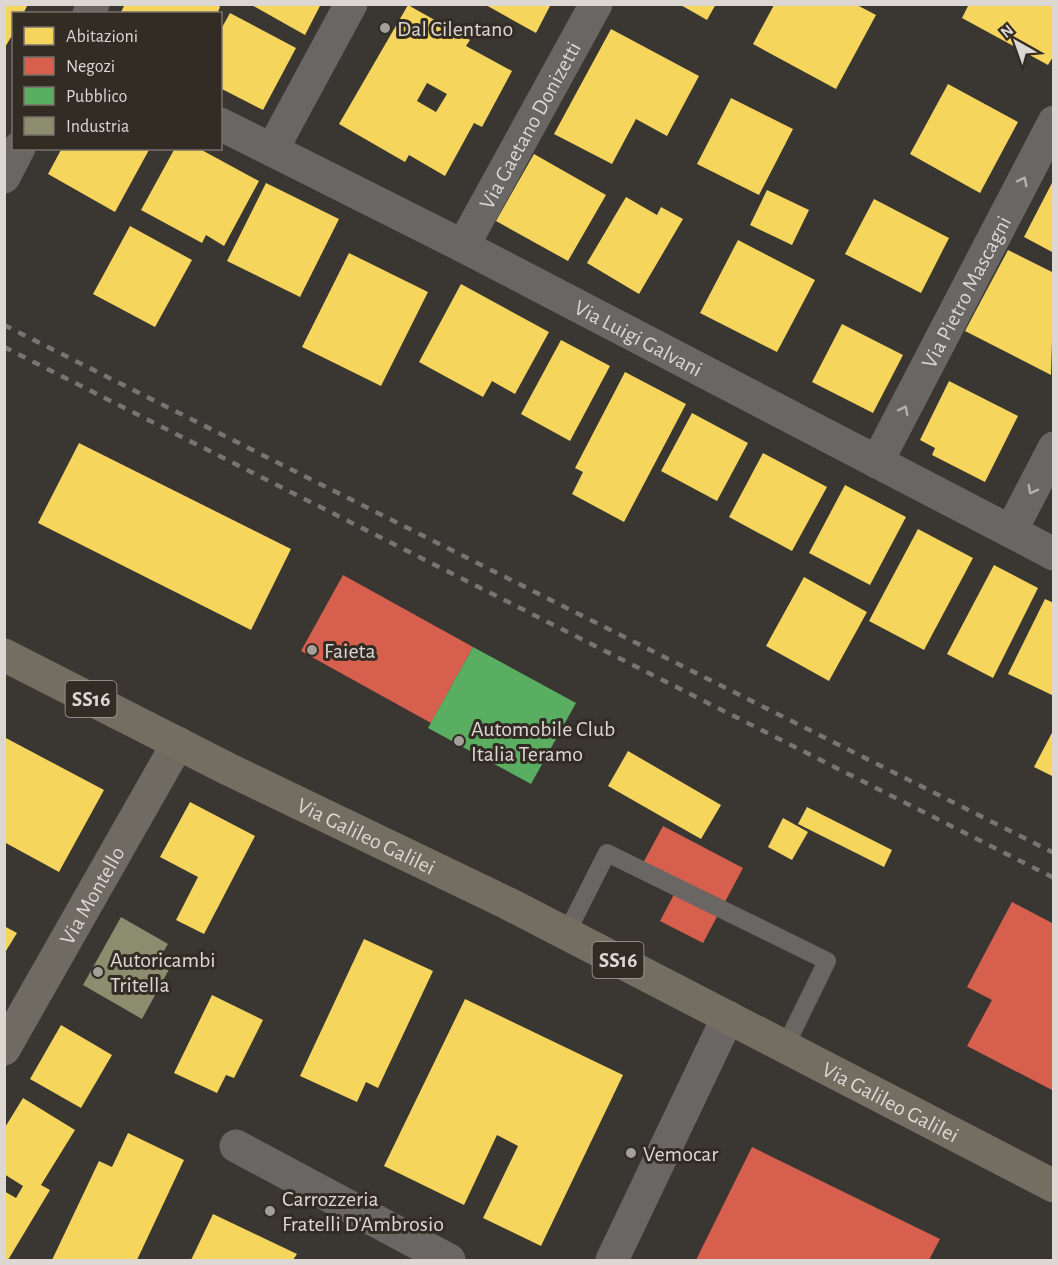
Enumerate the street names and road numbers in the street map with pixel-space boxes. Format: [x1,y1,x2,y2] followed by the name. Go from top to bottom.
[476,38,585,213] street label: Via Gaetano Donizetti
[918,212,1015,372] street label: Via Pietro Mascagni
[571,296,706,381] street label: Via Luigi Galvani
[66,681,116,717] road number: SS16
[294,794,439,879] street label: Via Galileo Galilei
[56,843,129,948] street label: Via Montello
[592,942,644,978] road number: SS16
[819,1058,962,1147] street label: Via Galileo Galilei

